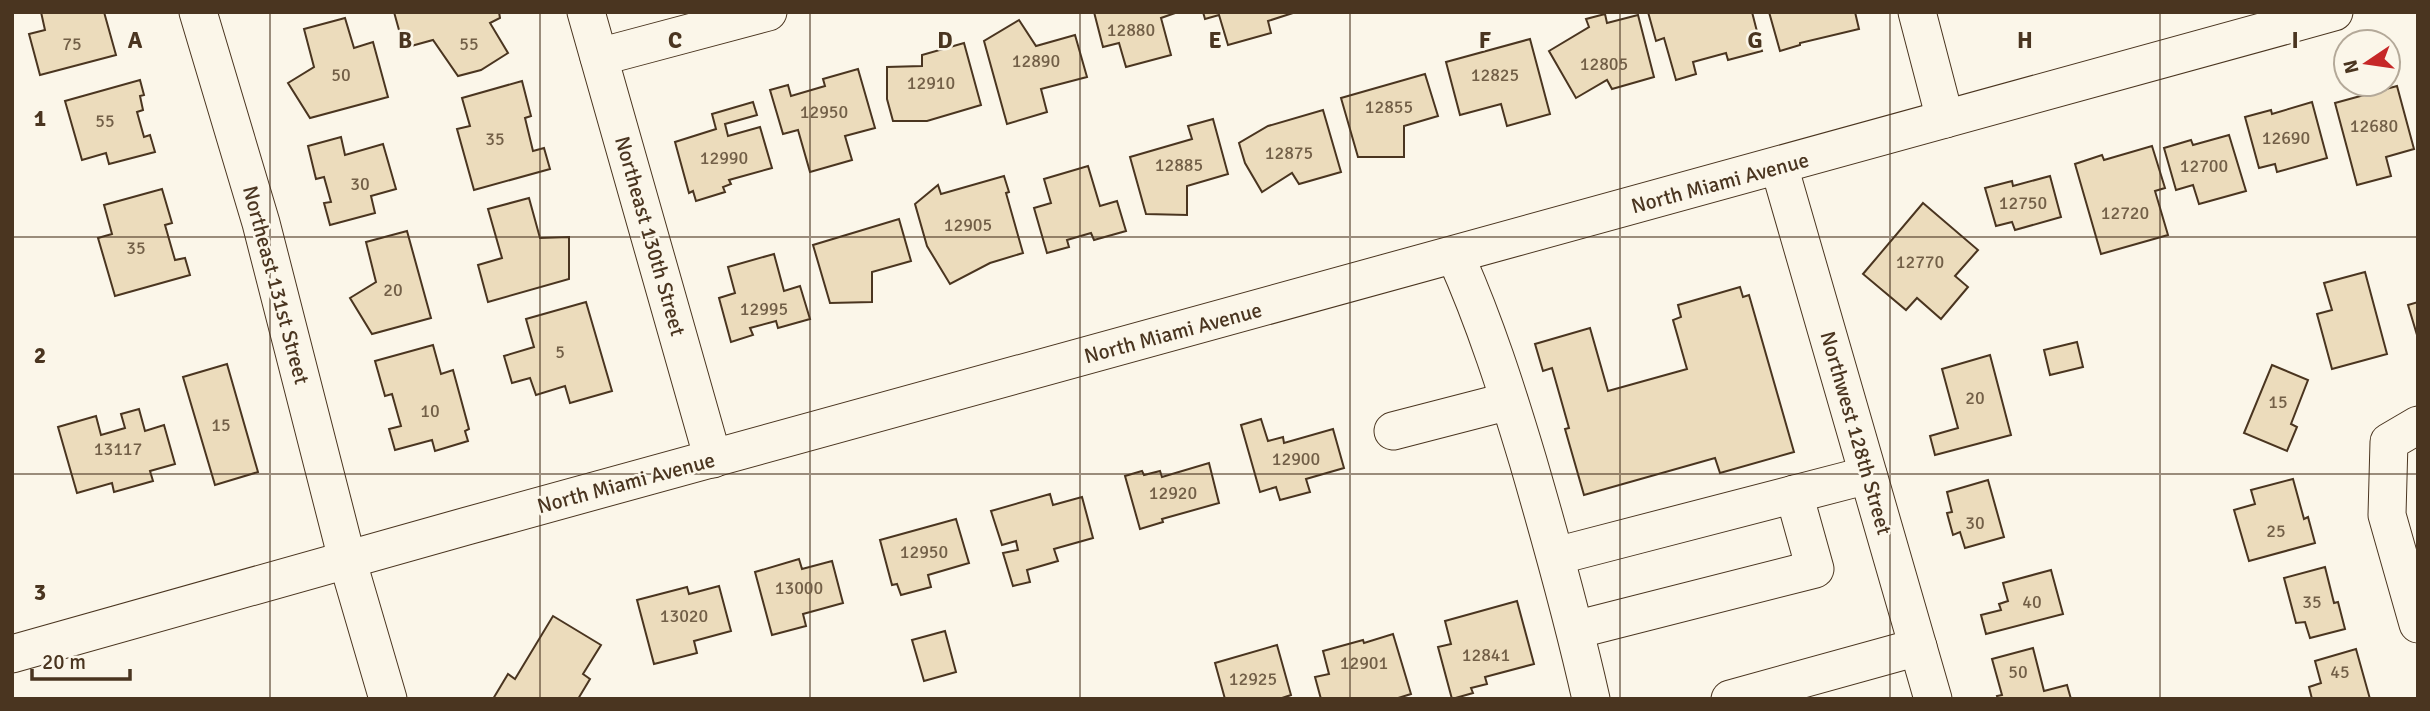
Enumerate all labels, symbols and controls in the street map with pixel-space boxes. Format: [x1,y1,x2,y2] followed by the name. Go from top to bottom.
[1107,19,1155,41] house number: 12880
[128,26,143,55] text: A
[398,26,412,55] text: B
[668,26,682,55] text: C
[937,26,953,55] text: D
[1208,26,1222,55] text: E
[1479,26,1491,55] text: F
[1747,26,1763,55] text: G
[2017,26,2033,55] text: H
[2291,26,2299,55] text: I
[2332,28,2402,98] north arrow
[62,33,82,55] house number: 75
[459,33,479,55] house number: 55
[1012,50,1060,72] house number: 12890
[1580,53,1628,75] house number: 12805
[2338,57,2365,76] text: N
[331,64,351,86] house number: 50
[1471,64,1519,86] house number: 12825
[907,72,955,94] house number: 12910
[1365,96,1413,118] house number: 12855
[800,101,848,123] house number: 12950
[34,104,46,133] text: 1
[95,110,115,132] house number: 55
[2350,115,2398,137] house number: 12680
[2262,127,2310,149] house number: 12690
[485,128,505,150] house number: 35
[609,133,691,339] street label: Northeast 130th Street
[1265,142,1313,164] house number: 12875
[700,147,748,169] house number: 12990
[1628,147,1812,219] street label: North Miami Avenue
[1155,154,1203,176] house number: 12885
[2180,155,2228,177] house number: 12700
[350,173,370,195] house number: 30
[237,183,315,387] street label: Northeast 131st Street
[1999,192,2047,214] house number: 12750
[2101,202,2149,224] house number: 12720
[944,214,992,236] house number: 12905
[126,237,146,259] house number: 35
[1896,251,1944,273] house number: 12770
[383,279,403,301] house number: 20
[1081,297,1265,369] street label: North Miami Avenue
[740,298,788,320] house number: 12995
[1814,328,1898,538] street label: Northwest 128th Street
[34,341,46,370] text: 2
[555,341,565,363] house number: 5
[1965,387,1985,409] house number: 20
[2268,391,2288,413] house number: 15
[420,400,440,422] house number: 10
[211,414,231,436] house number: 15
[94,438,142,460] house number: 13117
[534,447,718,519] street label: North Miami Avenue
[1272,448,1320,470] house number: 12900
[1149,482,1197,504] house number: 12920
[1965,512,1985,534] house number: 30
[2266,520,2286,542] house number: 25
[900,541,948,563] house number: 12950
[775,577,823,599] house number: 13000
[34,578,46,607] text: 3
[2022,591,2042,613] house number: 40
[2302,591,2322,613] house number: 35
[660,605,708,627] house number: 13020
[32,638,130,682] scale bar
[1462,644,1510,666] house number: 12841
[42,649,86,675] text: 20 m
[1340,652,1388,674] house number: 12901
[2008,661,2028,683] house number: 50
[2330,661,2350,683] house number: 45
[1229,668,1277,690] house number: 12925

